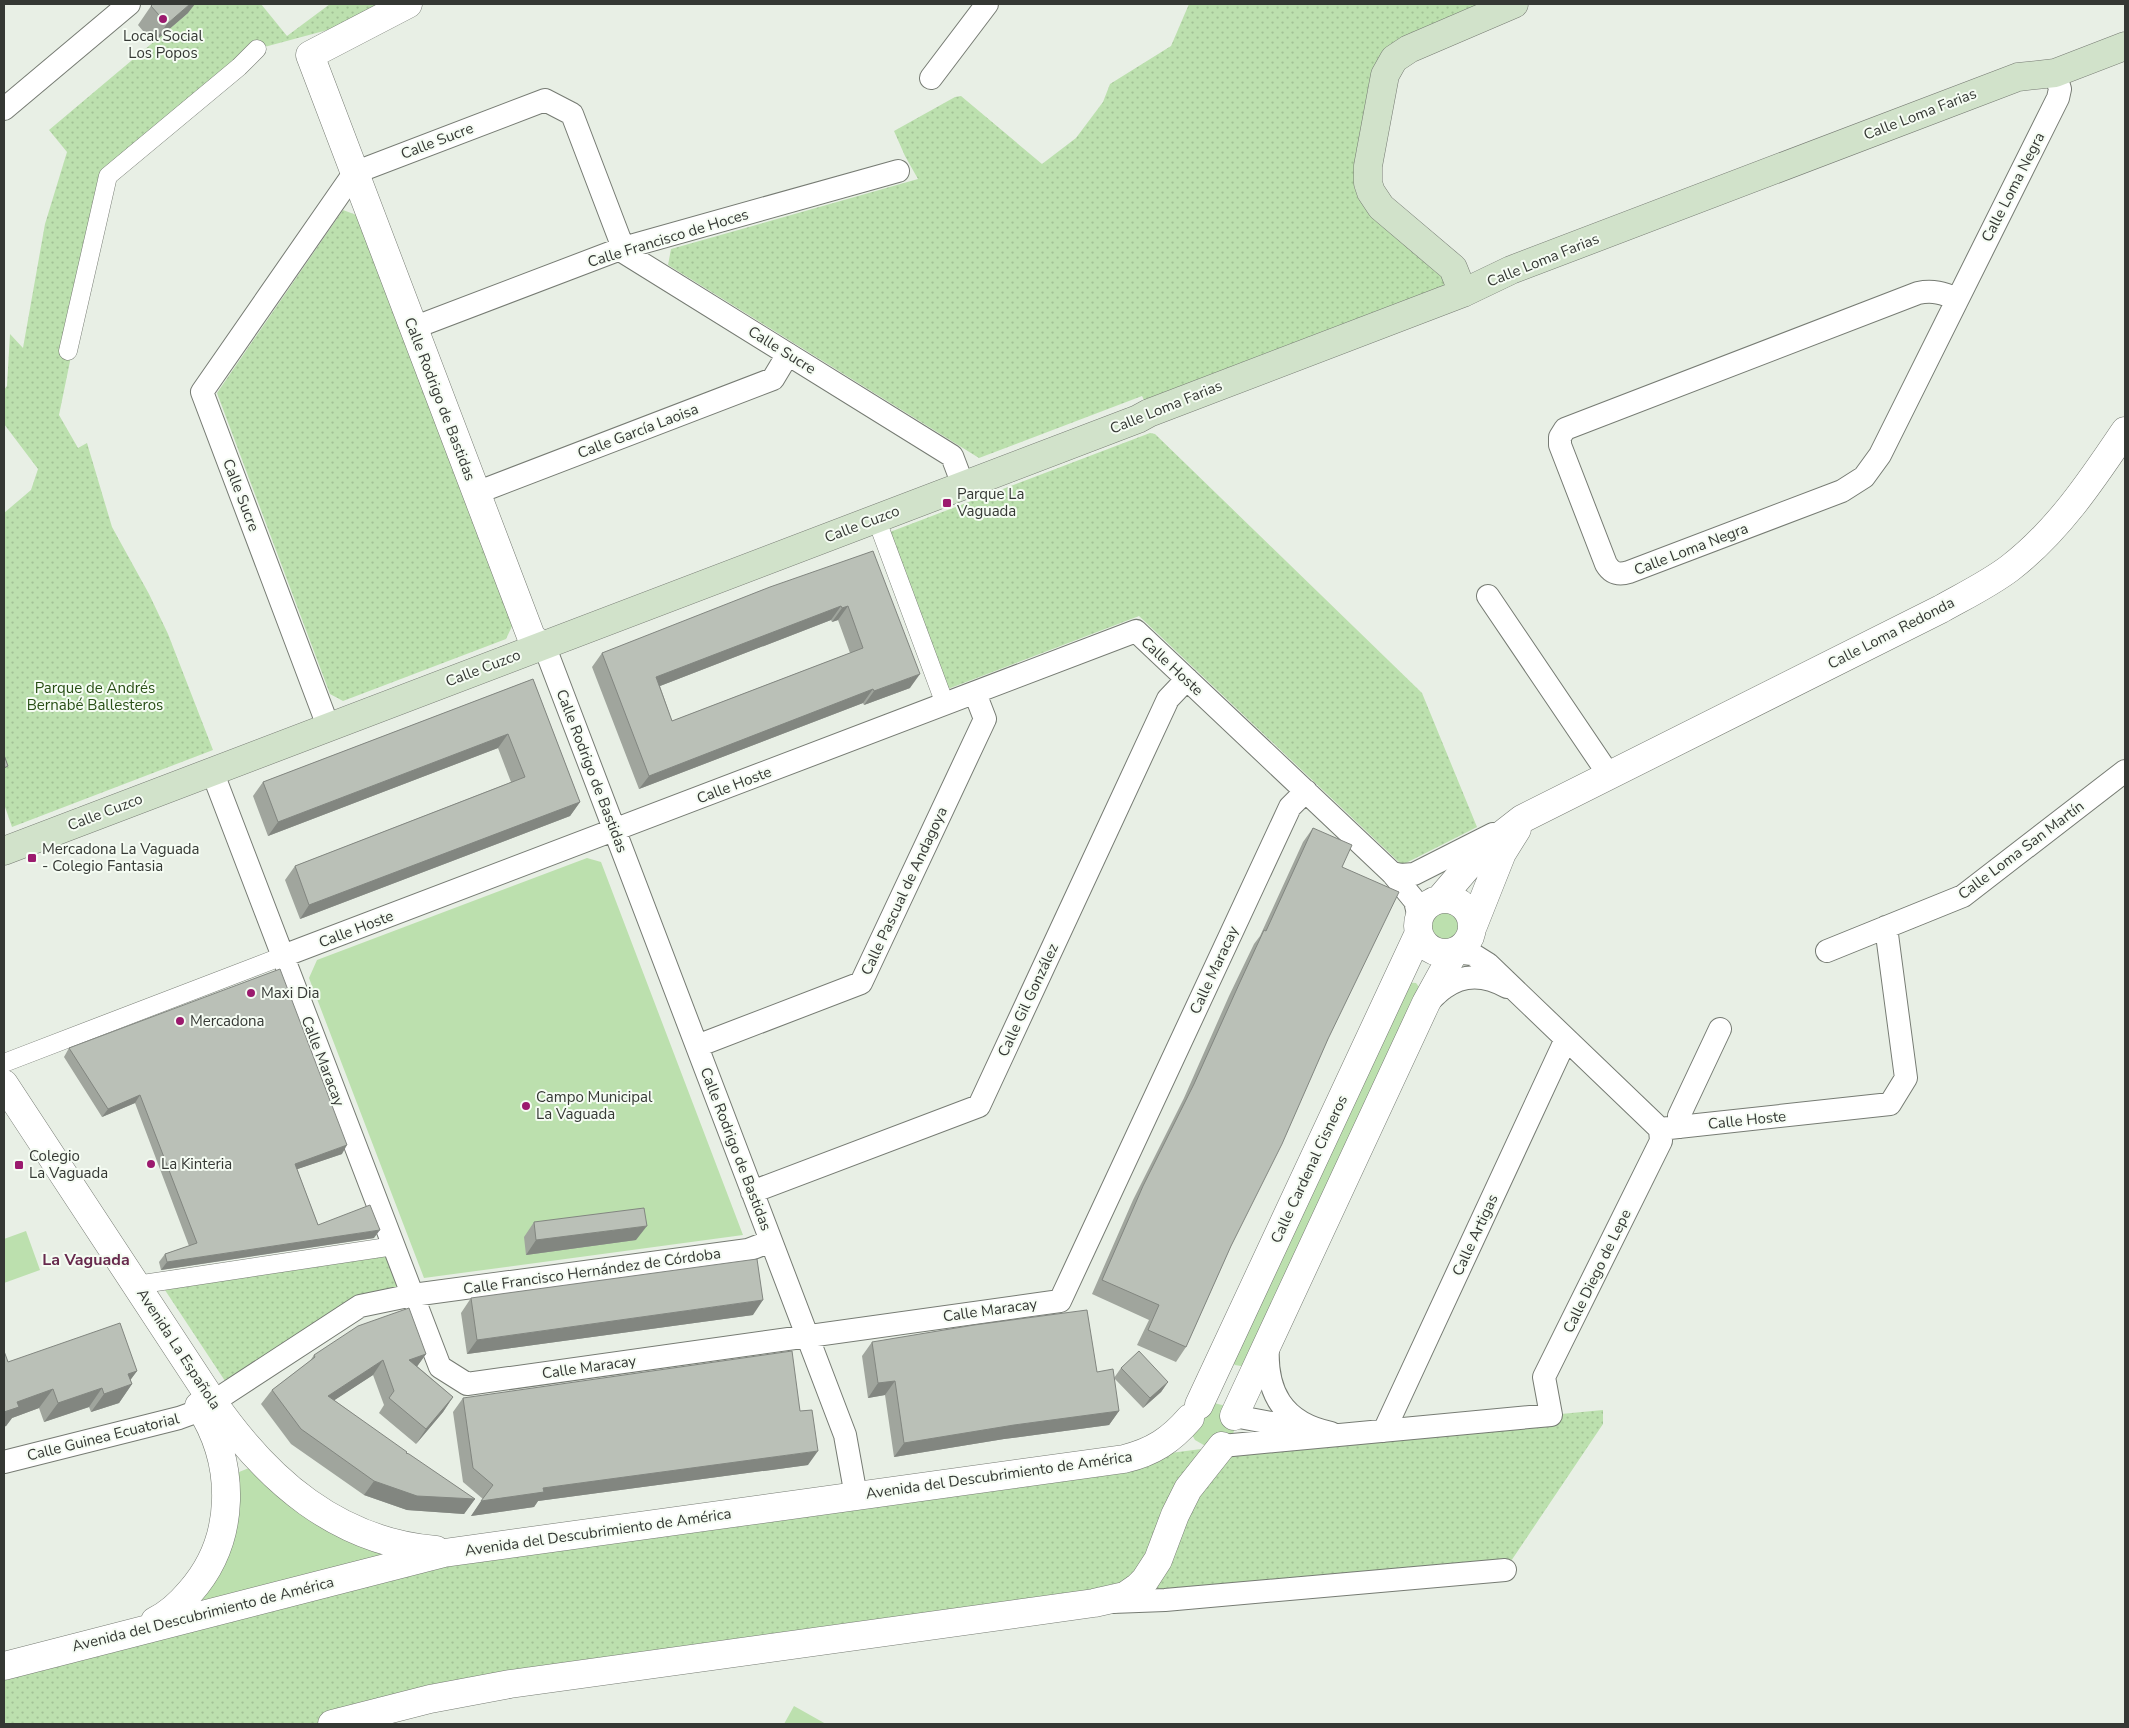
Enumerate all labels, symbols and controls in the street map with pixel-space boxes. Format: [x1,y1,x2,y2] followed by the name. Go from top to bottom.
[157,13,169,25] marker: Local Social Los Popos
[123,26,204,63] place label: Local Social Los Popos
[1861,83,1979,145] street label: Calle Loma Farias
[398,118,476,164] street label: Calle Sucre
[1977,129,2049,245] street label: Calle Loma Negra
[585,204,751,272] street label: Calle Francisco de Hoces
[1484,228,1602,292] street label: Calle Loma Farias
[400,314,480,484] street label: Calle Rodrigo de Bastidas
[744,321,820,379] street label: Calle Sucre
[1107,375,1225,439] street label: Calle Loma Farias
[575,399,701,463] street label: Calle García Laoisa
[218,456,264,534] street label: Calle Sucre
[956,484,1024,521] place label: Parque La Vaguada
[941,497,953,509] marker: Parque La Vaguada
[822,501,902,547] street label: Calle Cuzco
[1631,518,1751,580] street label: Calle Loma Negra
[1824,592,1958,674] street label: Calle Loma Redonda
[1136,632,1208,700] street label: Calle Hoste
[443,645,523,691] street label: Calle Cuzco
[27,678,163,715] park label: Parque de Andrés Bernabé Ballesteros
[552,686,632,856] street label: Calle Rodrigo de Bastidas
[694,762,774,808] street label: Calle Hoste
[65,789,145,835] street label: Calle Cuzco
[1954,796,2088,904] street label: Calle Loma San Martín
[856,804,952,978] street label: Calle Pascual de Andagoya
[42,839,200,876] place label: Mercadona La Vaguada - Colegio Fantasia
[26,852,38,864] marker: Mercadona La Vaguada - Colegio Fantasia
[316,906,396,952] street label: Calle Hoste
[1185,922,1243,1017] street label: Calle Maracay
[993,940,1063,1060] street label: Calle Gil González
[261,983,320,1003] place label: Maxi Dia
[245,987,257,999] marker: Maxi Dia
[190,1011,264,1031] place label: Mercadona
[297,1013,349,1109] street label: Calle Maracay
[174,1015,186,1027] marker: Mercadona
[696,1064,776,1234] street label: Calle Rodrigo de Bastidas
[536,1087,653,1124] place label: Campo Municipal La Vaguada
[1266,1092,1352,1246] street label: Calle Cardenal Cisneros
[520,1100,532,1112] marker: Campo Municipal La Vaguada
[1707,1106,1787,1134] street label: Calle Hoste
[29,1146,108,1183] place label: Colegio La Vaguada
[161,1154,232,1174] place label: La Kinteria
[145,1158,157,1170] marker: La Kinteria
[13,1159,25,1171] marker: Colegio La Vaguada
[1447,1191,1503,1279] street label: Calle Artigas
[1558,1206,1636,1336] street label: Calle Diego de Lepe
[462,1243,722,1299] street label: Calle Francisco Hernández de Córdoba
[42,1249,130,1271] district label: La Vaguada
[132,1285,226,1413] street label: Avenida La Española
[942,1293,1039,1327] street label: Calle Maracay
[541,1350,638,1384] street label: Calle Maracay
[25,1408,182,1466] street label: Calle Guinea Ecuatorial
[864,1446,1134,1504] street label: Avenida del Descubrimiento de América
[463,1503,733,1561] street label: Avenida del Descubrimiento de América
[70,1572,336,1656] street label: Avenida del Descubrimiento de América

